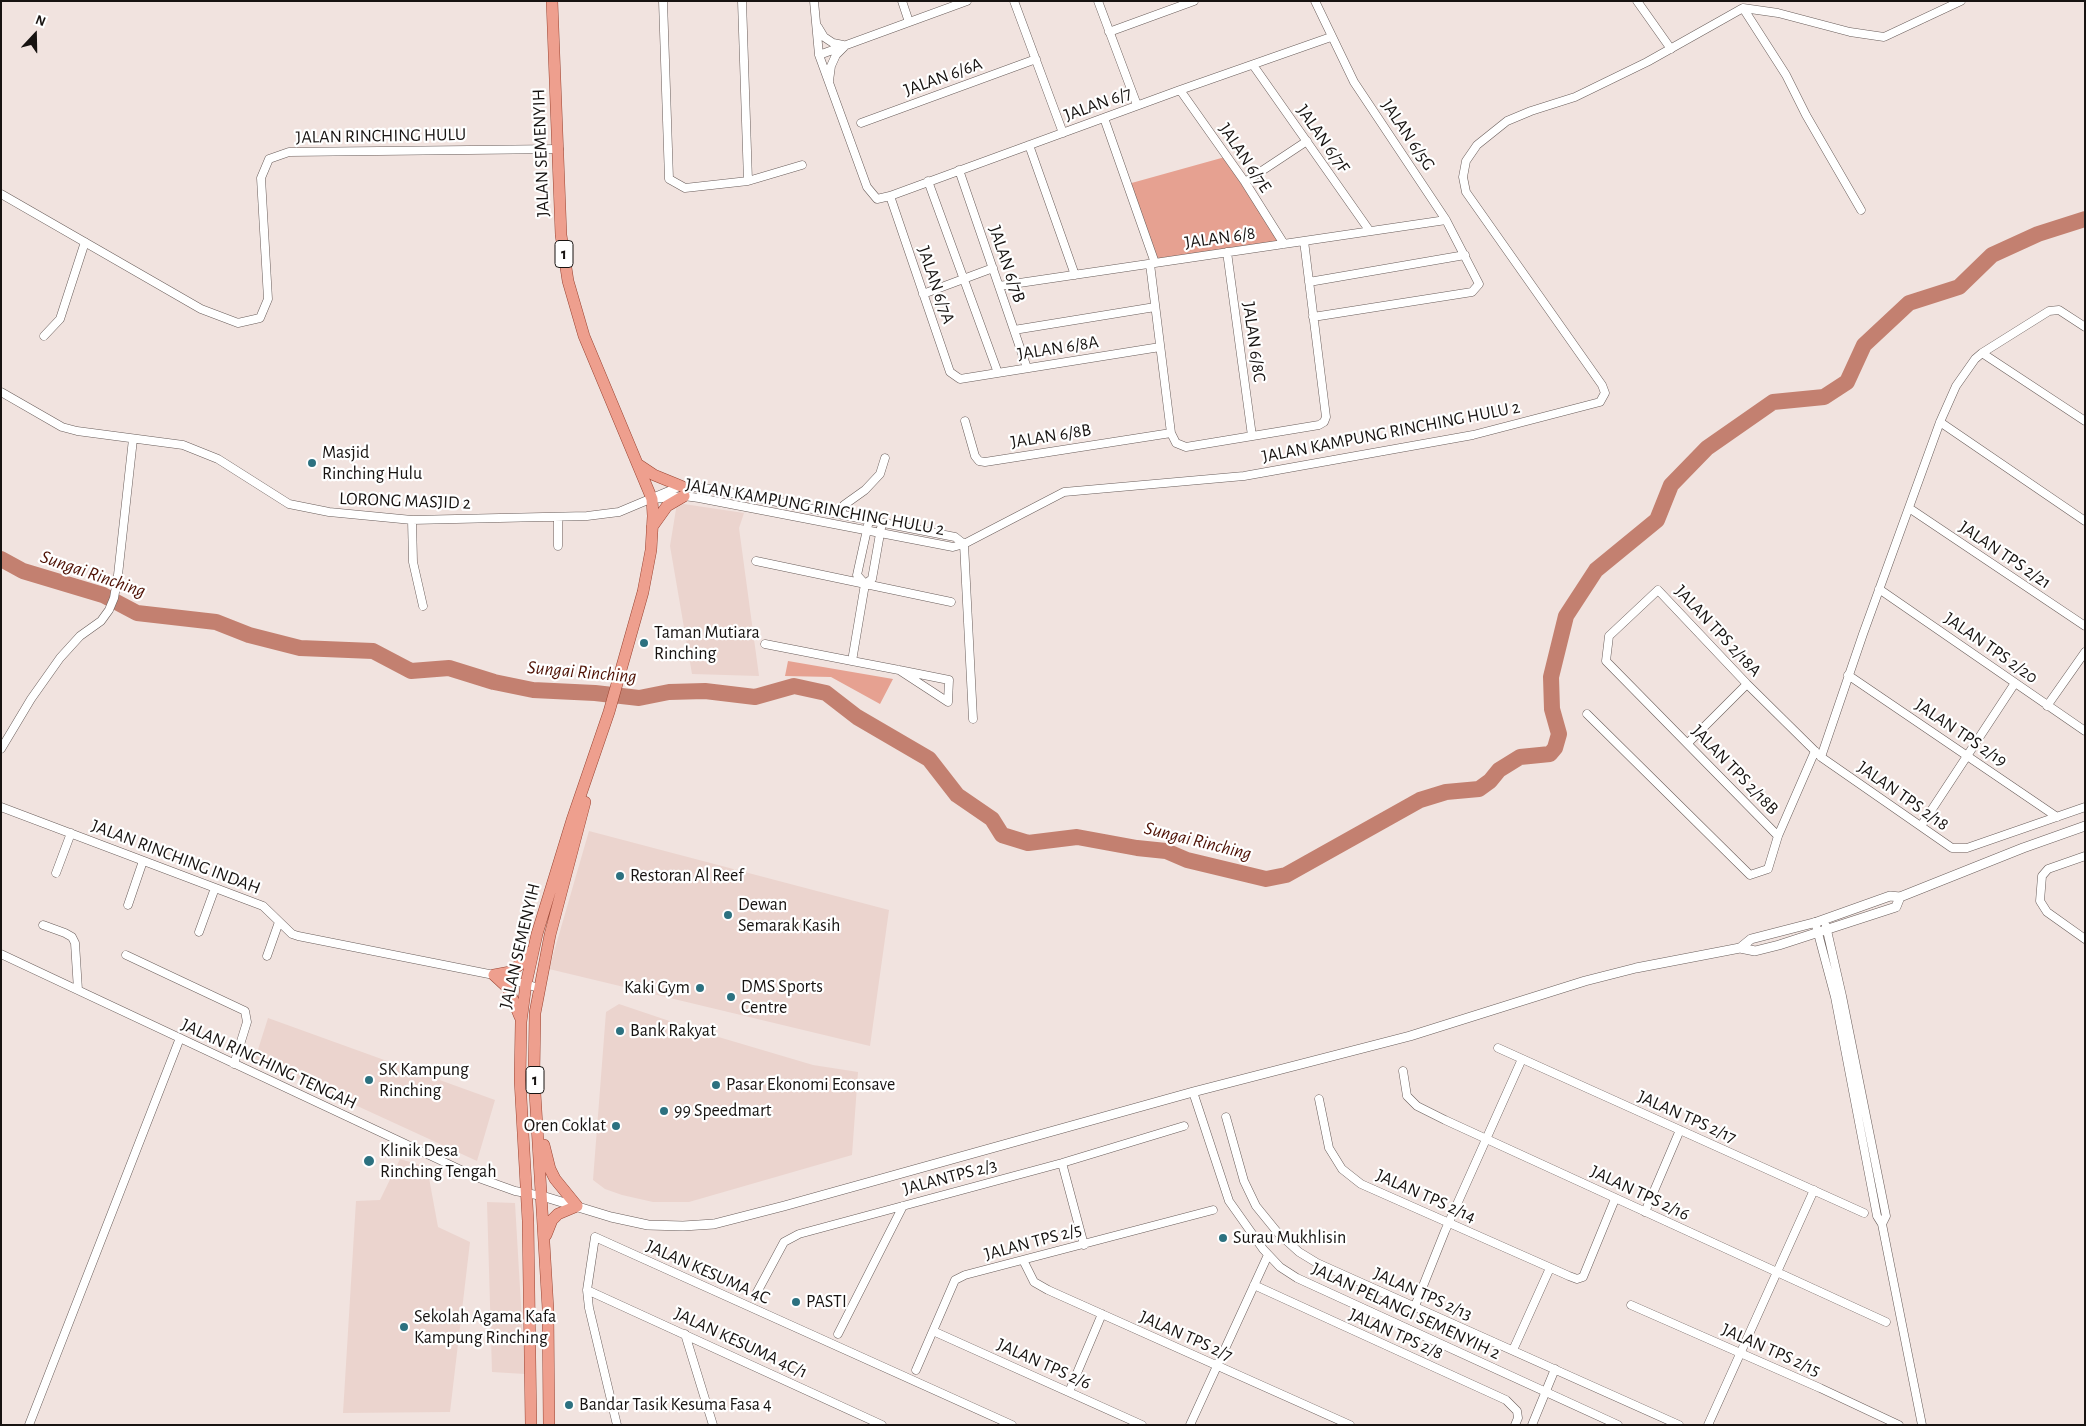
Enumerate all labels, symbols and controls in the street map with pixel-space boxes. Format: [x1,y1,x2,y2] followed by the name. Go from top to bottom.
[10,10,60,60] north arrow
[33,13,47,29] text: N
[901,53,985,101] street label: JALAN 6/6A
[1061,82,1135,126] street label: JALAN 6/7
[528,89,554,217] street label: JALAN SEMENYIH
[1376,95,1440,175] street label: JALAN 6/5G
[1292,101,1354,177] street label: JALAN 6/7F
[1214,119,1276,197] street label: JALAN 6/7E
[296,124,466,148] street label: JALAN RINCHING HULU
[1183,222,1257,254] street label: JALAN 6/8
[984,223,1030,305] street label: JALAN 6/7B
[555,240,573,268] road number: 1
[913,243,959,327] street label: JALAN 6/7A
[1238,301,1270,383] street label: JALAN 6/8C
[1016,331,1100,365] street label: JALAN 6/8A
[1260,396,1522,468] street label: JALAN KAMPUNG RINCHING HULU 2
[1009,419,1093,453] street label: JALAN 6/8B
[322,442,422,484] place label: Masjid Rinching Hulu
[306,457,318,469] marker: Masjid Rinching Hulu
[684,474,946,540] street label: JALAN KAMPUNG RINCHING HULU 2
[339,488,471,514] street label: LORONG MASJID 2
[1955,516,2055,594] street label: JALAN TPS 2/21
[37,545,149,603] water label: Sungai Rinching
[1670,581,1766,681] street label: JALAN TPS 2/18A
[1940,608,2042,688] street label: JALAN TPS 2/20
[654,622,760,664] place label: Taman Mutiara Rinching
[638,637,650,649] marker: Taman Mutiara Rinching
[526,656,638,688] water label: Sungai Rinching
[1911,694,2011,772] street label: JALAN TPS 2/19
[1687,721,1783,819] street label: JALAN TPS 2/18B
[1853,757,1953,835] street label: JALAN TPS 2/18
[88,815,264,899] street label: JALAN RINCHING INDAH
[1142,817,1254,865] water label: Sungai Rinching
[630,865,744,887] place label: Restoran Al Reef
[614,870,626,882] marker: Restoran Al Reef
[495,881,545,1011] street label: JALAN SEMENYIH
[738,894,840,936] place label: Dewan Semarak Kasih
[722,909,734,921] marker: Dewan Semarak Kasih
[741,976,823,1019] place label: DMS Sports Centre
[624,977,690,999] place label: Kaki Gym
[694,982,706,994] marker: Kaki Gym
[725,991,737,1003] marker: DMS Sports Centre
[178,1014,360,1114] street label: JALAN RINCHING TENGAH
[630,1020,716,1042] place label: Bank Rakyat
[614,1025,626,1037] marker: Bank Rakyat
[379,1059,469,1102] place label: SK Kampung Rinching
[526,1066,544,1094] road number: 1
[363,1074,375,1086] marker: SK Kampung Rinching
[726,1074,895,1096] place label: Pasar Ekonomi Econsave
[710,1079,722,1091] marker: Pasar Ekonomi Econsave
[1634,1086,1740,1148] street label: JALAN TPS 2/17
[674,1100,772,1122] place label: 99 Speedmart
[658,1105,670,1117] marker: 99 Speedmart
[524,1115,606,1137] place label: Oren Coklat
[610,1120,622,1132] marker: Oren Coklat
[380,1140,497,1182] place label: Klinik Desa Rinching Tengah
[362,1154,376,1168] marker: Klinik Desa Rinching Tengah
[901,1154,999,1200] street label: JALANTPS 2/3
[1587,1161,1693,1225] street label: JALAN TPS 2/16
[1373,1164,1479,1228] street label: JALAN TPS 2/14
[982,1219,1084,1265] street label: JALAN TPS 2/5
[1233,1227,1346,1249] place label: Surau Mukhlisin
[1217,1232,1229,1244] marker: Surau Mukhlisin
[643,1235,773,1309] street label: JALAN KESUMA 4C
[1308,1258,1504,1364] street label: JALAN PELANGI SEMENYIH 2
[1370,1263,1476,1325] street label: JALAN TPS 2/13
[806,1291,847,1313] place label: PASTI
[790,1296,802,1308] marker: PASTI
[671,1303,811,1383] street label: JALAN KESUMA 4C/1
[1346,1304,1446,1364] street label: JALAN TPS 2/8
[414,1306,556,1348] place label: Sekolah Agama Kafa Kampung Rinching
[1136,1306,1236,1366] street label: JALAN TPS 2/7
[1718,1319,1824,1381] street label: JALAN TPS 2/15
[398,1321,410,1333] marker: Sekolah Agama Kafa Kampung Rinching
[994,1334,1094,1394] street label: JALAN TPS 2/6
[579,1394,772,1416] place label: Bandar Tasik Kesuma Fasa 4
[563,1399,575,1411] marker: Bandar Tasik Kesuma Fasa 4

